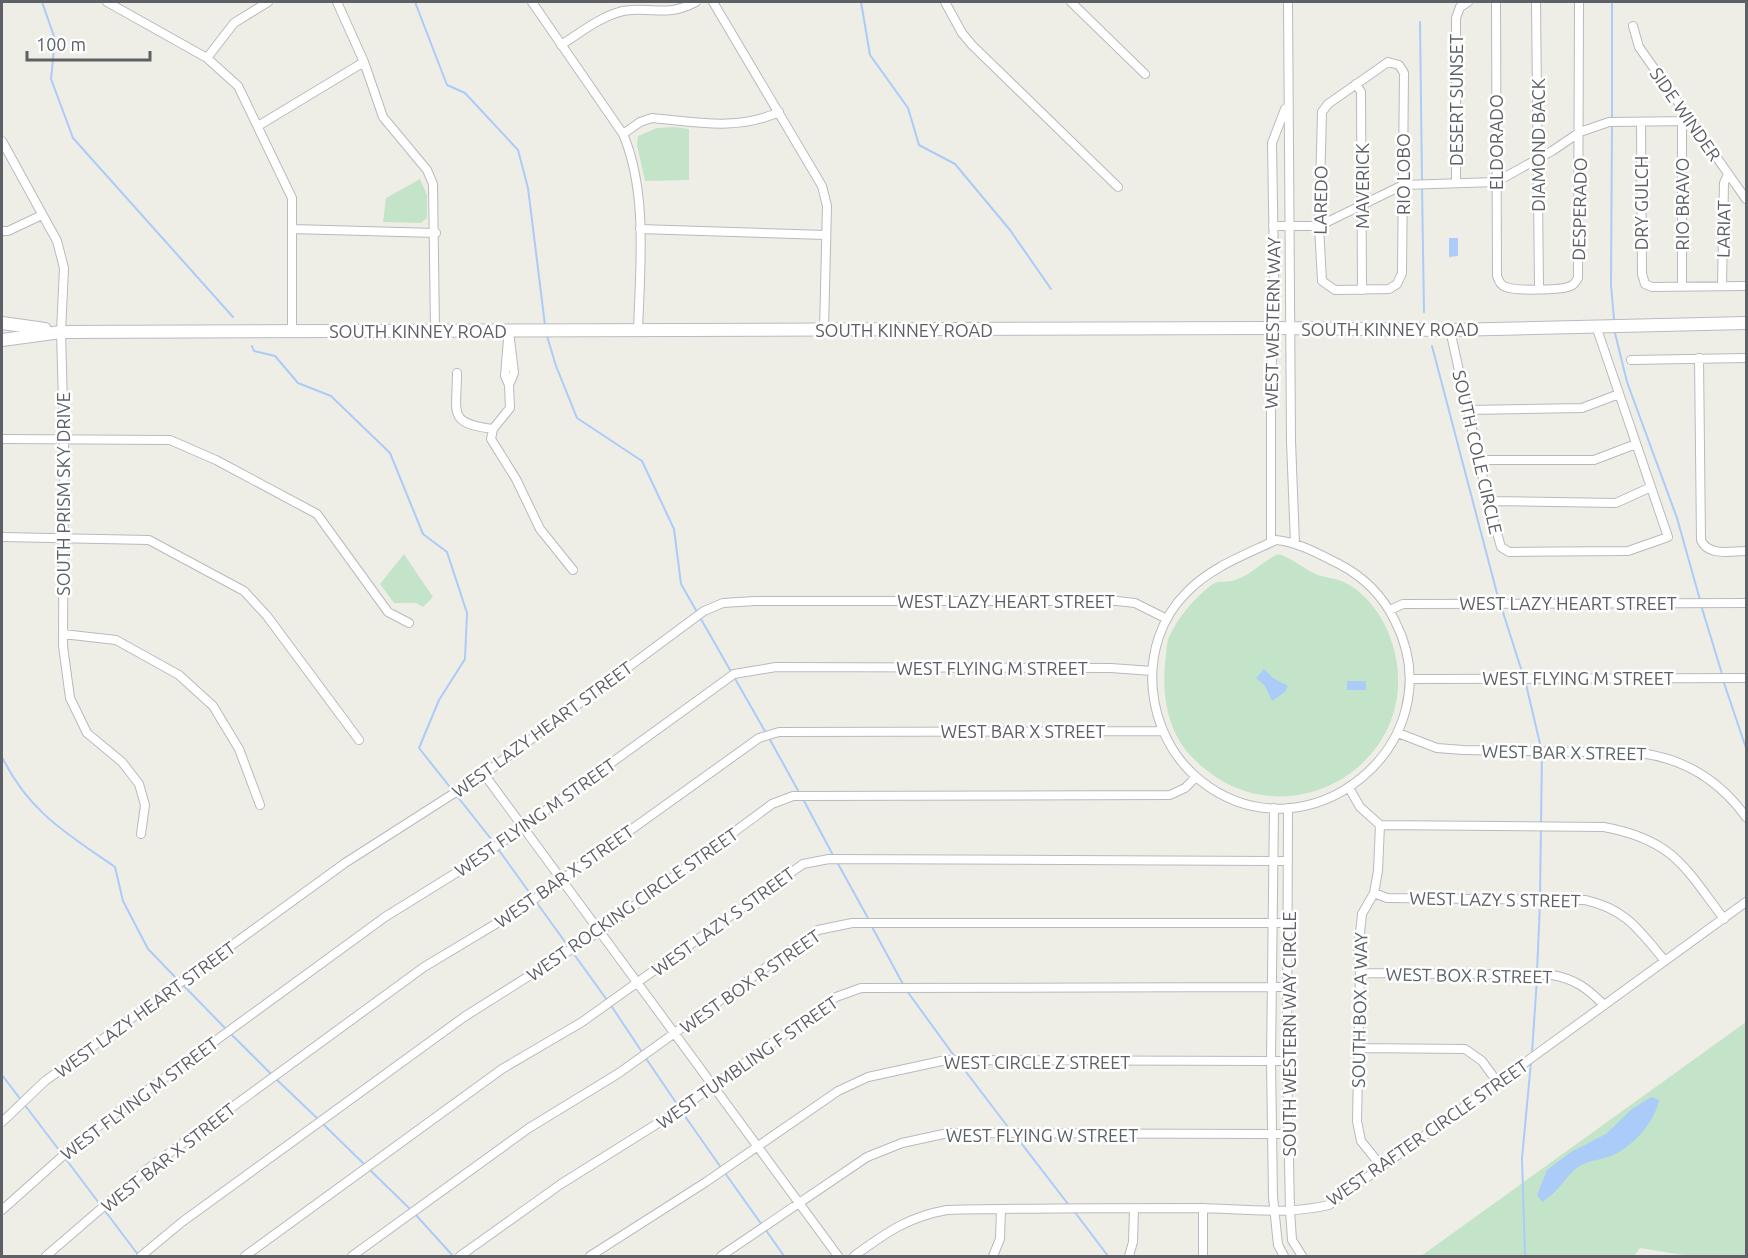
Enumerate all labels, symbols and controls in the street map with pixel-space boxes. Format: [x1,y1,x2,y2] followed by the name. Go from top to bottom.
[27,24,150,62] scale bar
[36,34,86,54] text: 100 m
[1446,34,1466,166] street label: DESERT SUNSET
[1647,64,1725,164] street label: SIDE WINDER
[1528,78,1548,212] street label: DIAMOND BACK
[1486,94,1506,190] street label: ELDORADO
[1393,133,1413,215] street label: RIO LOBO
[1352,143,1372,229] street label: MAVERICK
[1631,156,1651,250] street label: DRY GULCH
[1568,157,1590,261] street label: DESPERADO
[1672,157,1692,251] street label: RIO BRAVO
[1309,165,1331,235] street label: LAREDO
[1712,200,1734,258] street label: LARIAT
[1261,236,1284,409] street label: WEST WESTERN WAY
[1301,319,1479,339] street label: SOUTH KINNEY ROAD
[815,320,993,340] street label: SOUTH KINNEY ROAD
[329,321,507,341] street label: SOUTH KINNEY ROAD
[1449,368,1507,536] street label: SOUTH COLE CIRCLE
[53,392,73,596] street label: SOUTH PRISM SKY DRIVE
[897,591,1115,611] street label: WEST LAZY HEART STREET
[1459,593,1677,613] street label: WEST LAZY HEART STREET
[448,657,636,801] street label: WEST LAZY HEART STREET
[896,658,1088,678] street label: WEST FLYING M STREET
[1482,668,1674,688] street label: WEST FLYING M STREET
[941,721,1105,741] street label: WEST BAR X STREET
[1481,741,1647,763] street label: WEST BAR X STREET
[451,754,619,880] street label: WEST FLYING M STREET
[491,821,637,931] street label: WEST BAR X STREET
[523,823,741,985] street label: WEST ROCKING CIRCLE STREET
[648,863,798,979] street label: WEST LAZY S STREET
[1409,888,1581,910] street label: WEST LAZY S STREET
[1279,911,1299,1157] street label: SOUTH WESTERN WAY CIRCLE
[676,925,824,1037] street label: WEST BOX R STREET
[1348,931,1370,1088] street label: SOUTH BOX A WAY
[51,937,239,1081] street label: WEST LAZY HEART STREET
[1385,964,1553,986] street label: WEST BOX R STREET
[652,992,842,1132] street label: WEST TUMBLING F STREET
[56,1032,222,1164] street label: WEST FLYING M STREET
[944,1052,1130,1072] street label: WEST CIRCLE Z STREET
[1323,1055,1531,1209] street label: WEST RAFTER CIRCLE STREET
[97,1098,239,1216] street label: WEST BAR X STREET
[946,1125,1138,1145] street label: WEST FLYING W STREET

